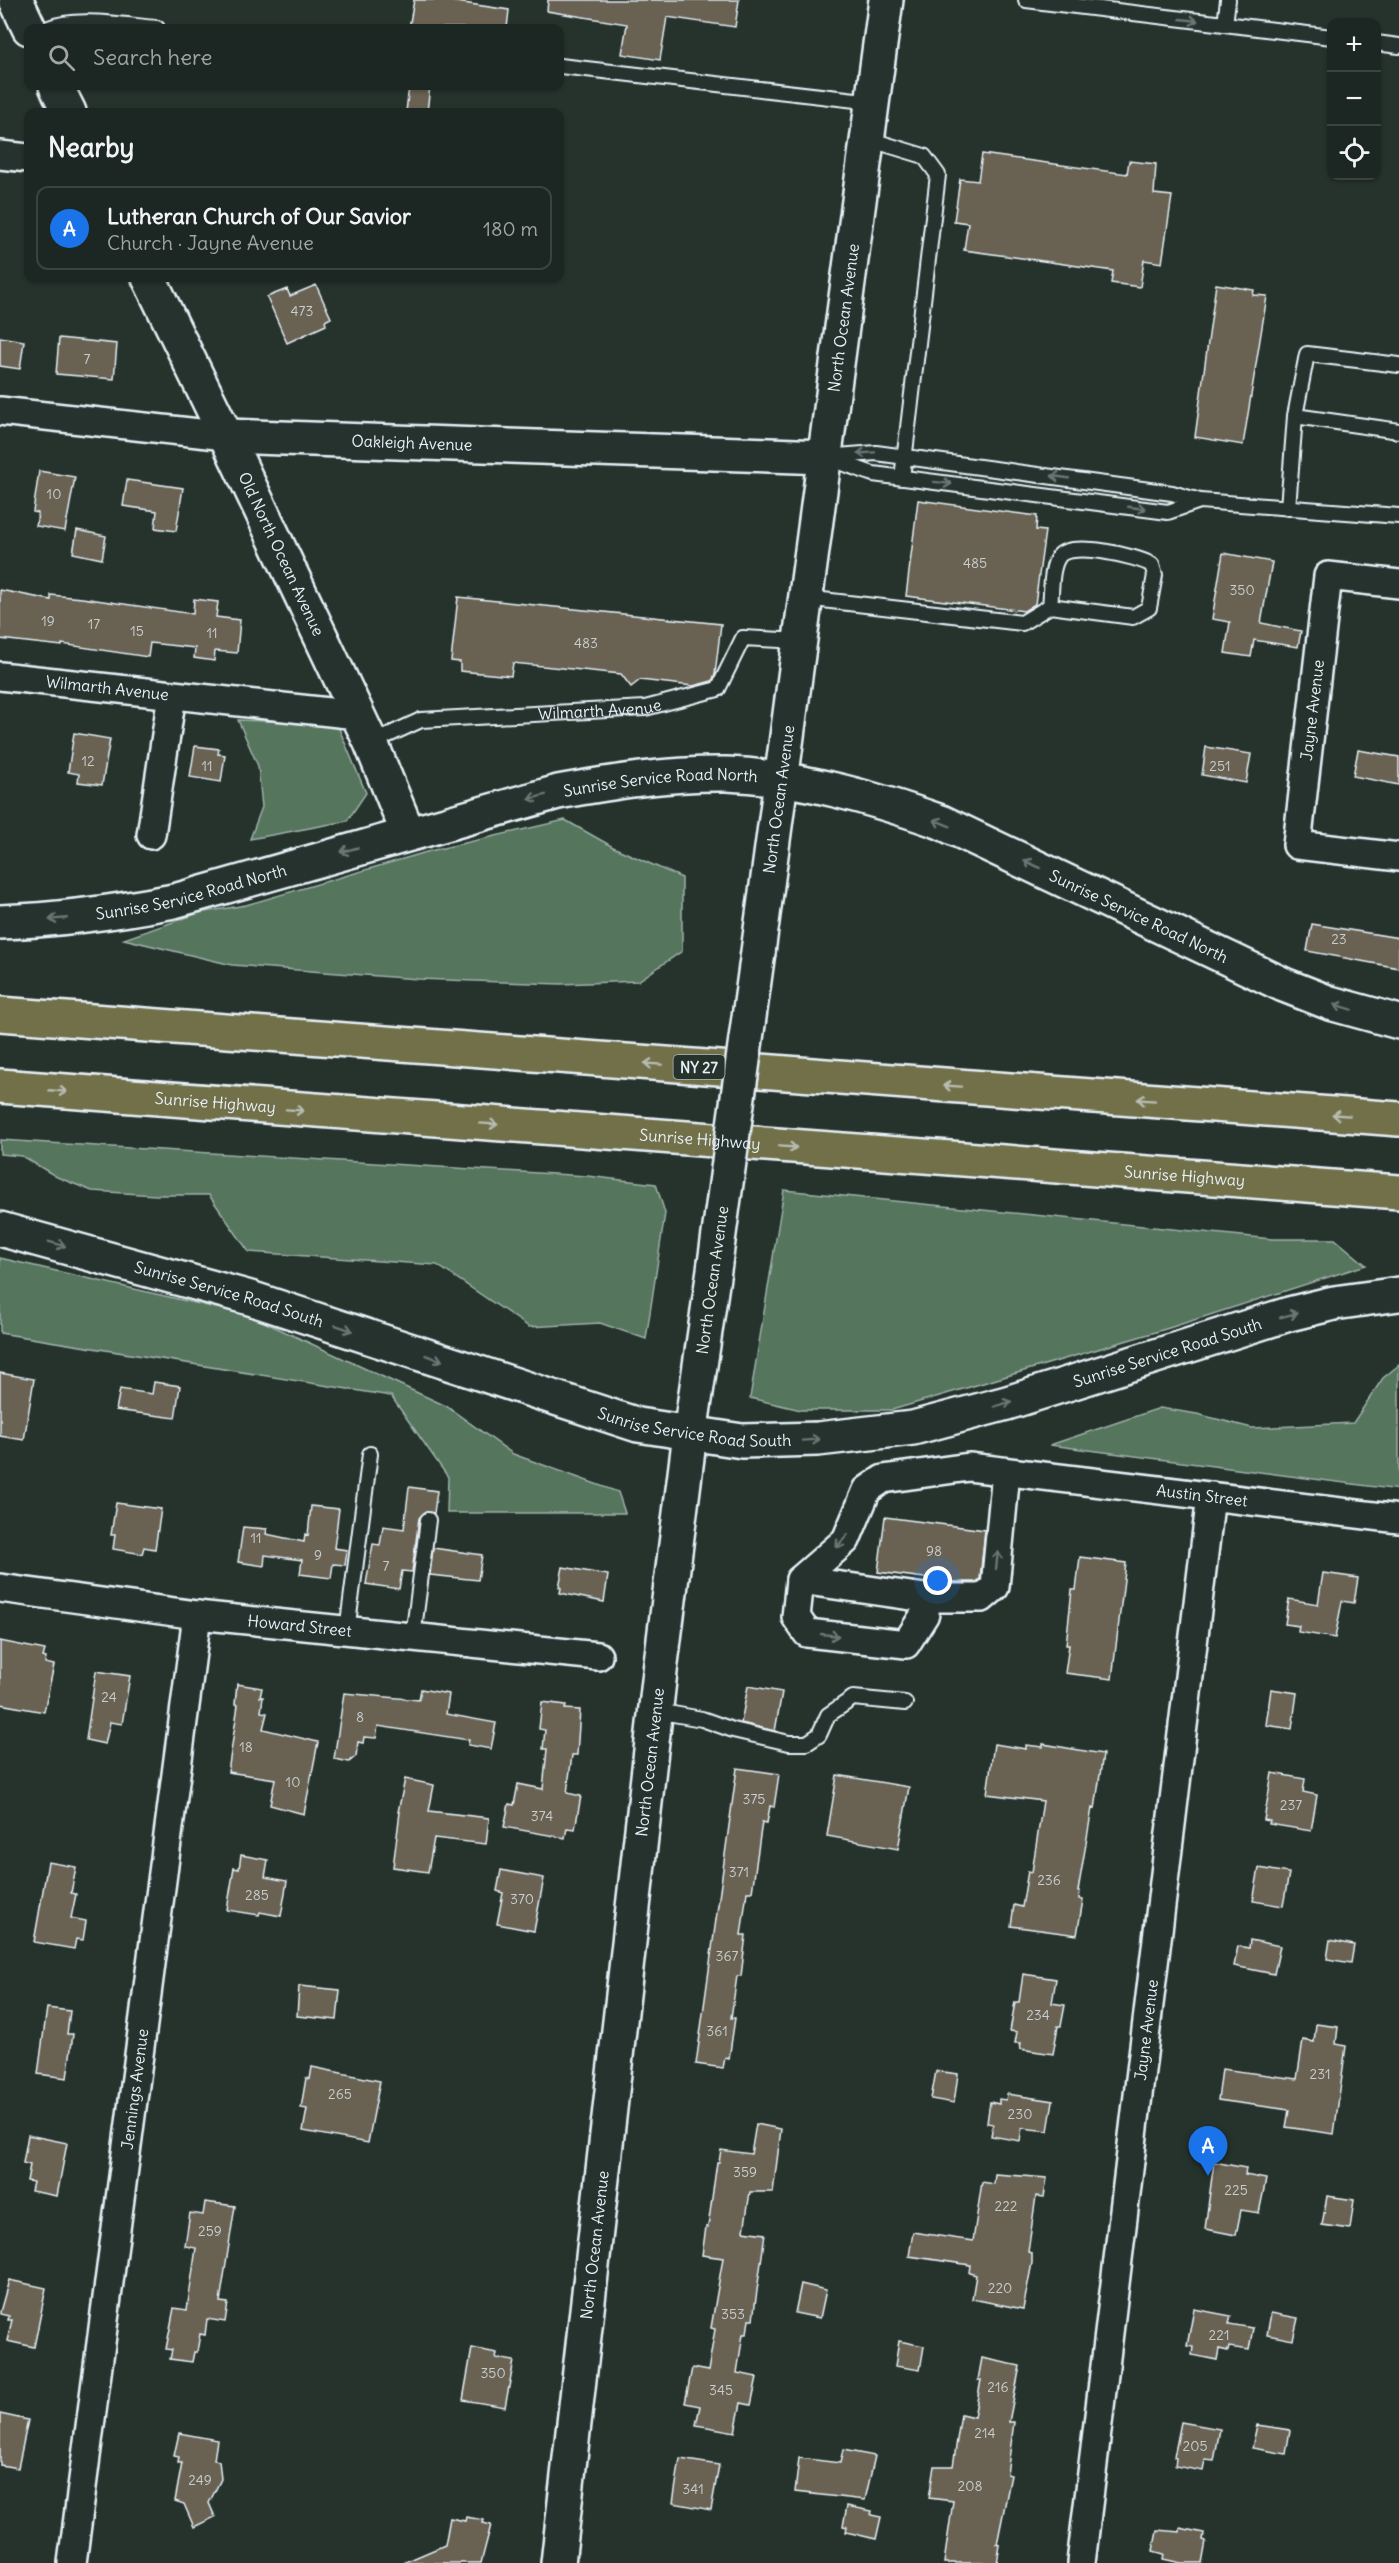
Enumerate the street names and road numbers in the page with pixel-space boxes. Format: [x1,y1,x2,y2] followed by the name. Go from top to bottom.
[823,242,863,393] street label: North Ocean Avenue
[351,430,473,455] street label: Oakleigh Avenue
[234,469,329,639] street label: Old North Ocean Avenue
[1296,658,1328,762] street label: Jayne Avenue
[45,671,170,704] street label: Wilmarth Avenue
[537,694,663,724] street label: Wilmarth Avenue
[759,724,798,875] street label: North Ocean Avenue
[562,764,759,801] street label: Sunrise Service Road North
[94,860,289,924] street label: Sunrise Service Road North
[1046,865,1231,967] street label: Sunrise Service Road North
[674,1055,724,1079] road number: NY 27
[154,1088,277,1117] street label: Sunrise Highway
[639,1124,761,1154] street label: Sunrise Highway
[1123,1161,1246,1190] street label: Sunrise Highway
[692,1205,732,1355] street label: North Ocean Avenue
[132,1257,326,1331] street label: Sunrise Service Road South
[1071,1313,1264,1391] street label: Sunrise Service Road South
[595,1402,792,1451] street label: Sunrise Service Road South
[1155,1480,1249,1511] street label: Austin Street
[247,1610,353,1641] street label: Howard Street
[631,1687,668,1838] street label: North Ocean Avenue
[1130,1978,1162,2082] street label: Jayne Avenue
[117,2027,152,2151] street label: Jennings Avenue
[576,2170,613,2321] street label: North Ocean Avenue

